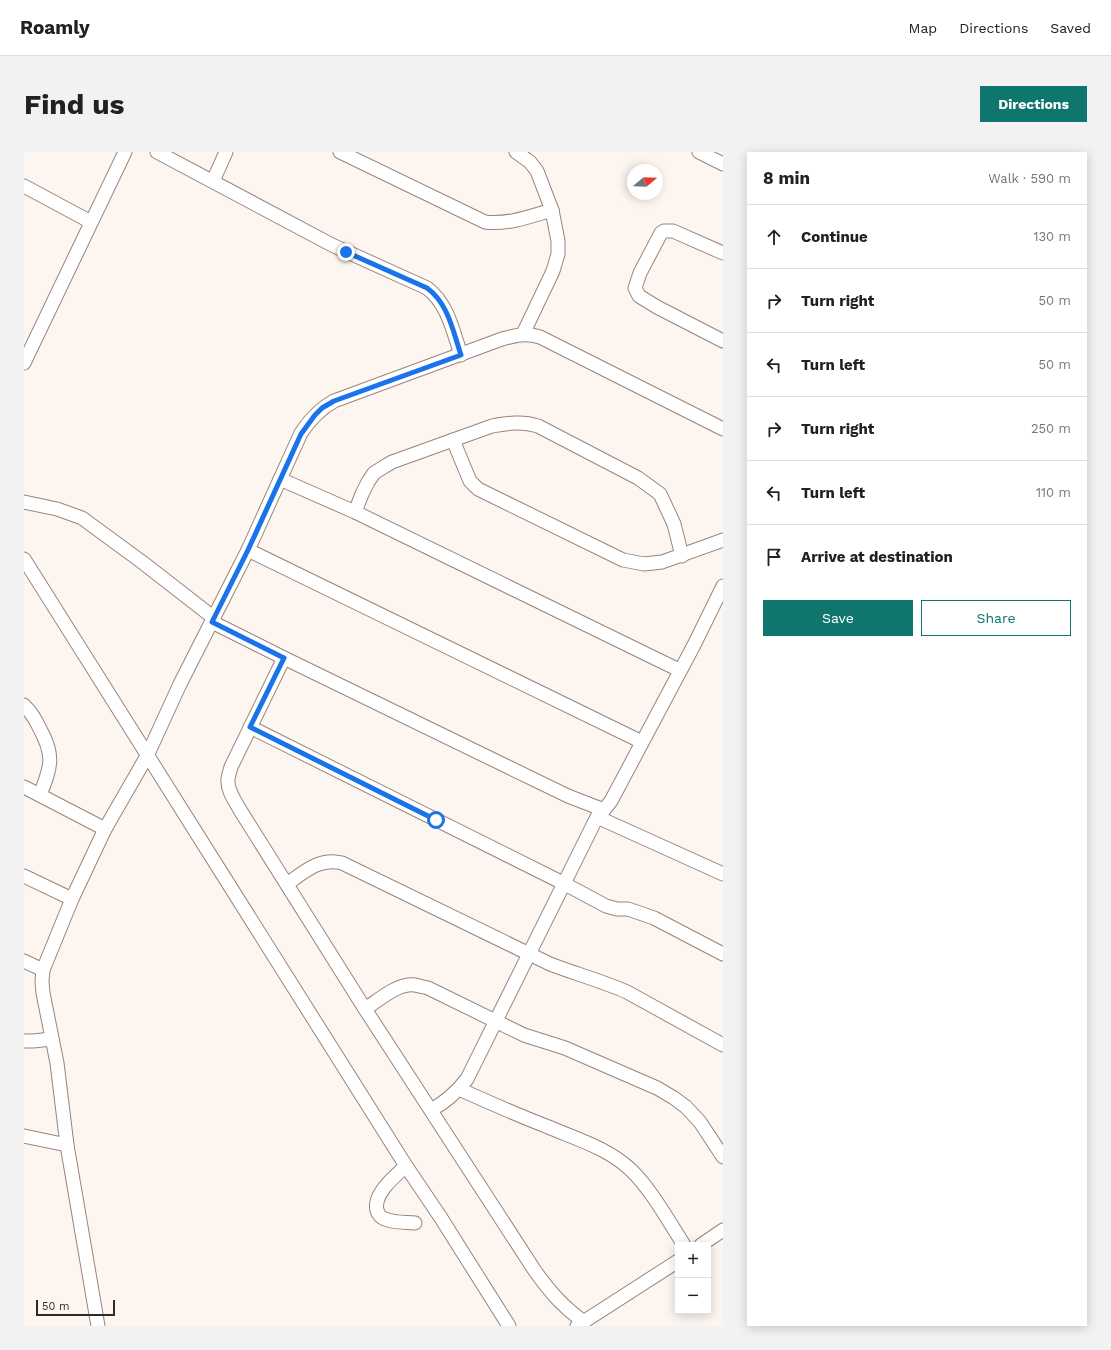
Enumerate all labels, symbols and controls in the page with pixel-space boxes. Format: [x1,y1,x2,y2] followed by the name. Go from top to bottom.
[20,16,90,39] text: Roamly
[909,20,937,36] text: Map
[959,20,1028,36] text: Directions
[1050,20,1091,36] text: Saved
[980,86,1087,122] button: Directions
[24,88,124,121] text: Find us
[627,164,663,200] north arrow
[763,168,810,188] text: 8 min
[988,171,1071,186] text: Walk · 590 m
[763,226,785,248] icon: ahead
[801,228,868,246] text: Continue
[1033,229,1071,244] text: 130 m
[337,243,355,261] route end
[763,290,785,312] icon: right
[801,292,874,310] text: Turn right
[1039,293,1071,308] text: 50 m
[763,354,785,376] icon: left
[801,356,865,374] text: Turn left
[1039,357,1071,372] text: 50 m
[763,418,785,440] icon: right
[801,420,874,438] text: Turn right
[1031,421,1071,436] text: 250 m
[763,482,785,504] icon: left
[801,484,865,502] text: Turn left
[1036,485,1071,500] text: 110 m
[763,546,785,568] icon: arrive
[801,548,953,566] text: Arrive at destination
[763,600,913,636] button: Save
[921,600,1071,636] button: Share
[427,811,445,829] route start
[675,1242,711,1314] map controls
[675,1242,711,1278] button: +
[675,1278,711,1314] button: −
[36,1298,115,1317] scale bar
[42,1300,69,1313] text: 50 m

